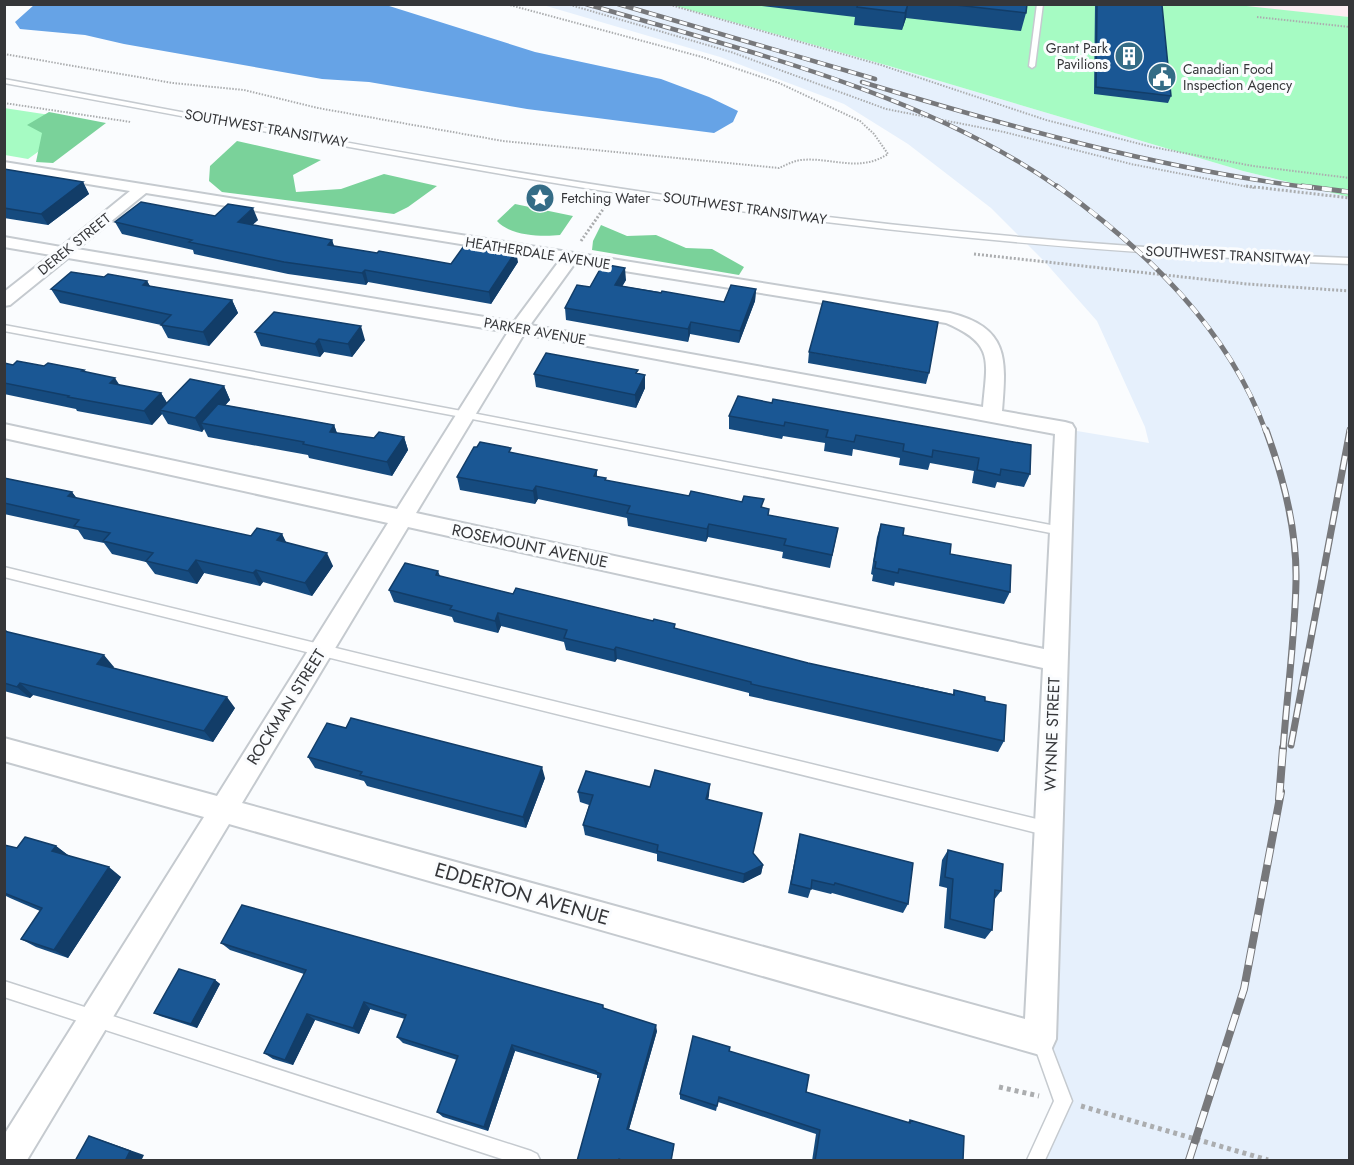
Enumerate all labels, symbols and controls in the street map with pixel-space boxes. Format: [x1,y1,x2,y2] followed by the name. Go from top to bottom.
[1046,38,1109,74] place label: Grant Park Pavilions
[1113,40,1145,72] building icon: Grant Park Pavilions
[1183,59,1293,95] place label: Canadian Food Inspection Agency
[1146,61,1178,93] public building icon: Canadian Food Inspection Agency
[183,104,349,152] street label: SOUTHWEST TRANSITWAY
[524,182,556,214] place icon: Fetching Water
[662,187,828,229] street label: SOUTHWEST TRANSITWAY
[561,188,650,208] place label: Fetching Water
[33,208,115,280] street label: DEREK STREET
[464,232,612,274] street label: HEATHERDALE AVENUE
[1145,241,1311,269] street label: SOUTHWEST TRANSITWAY
[482,312,588,350] street label: PARKER AVENUE
[450,518,610,574] street label: ROSEMOUNT AVENUE
[241,644,331,769] street label: ROCKMAN STREET
[1039,676,1066,791] street label: WYNNE STREET
[431,855,613,933] street label: EDDERTON AVENUE

